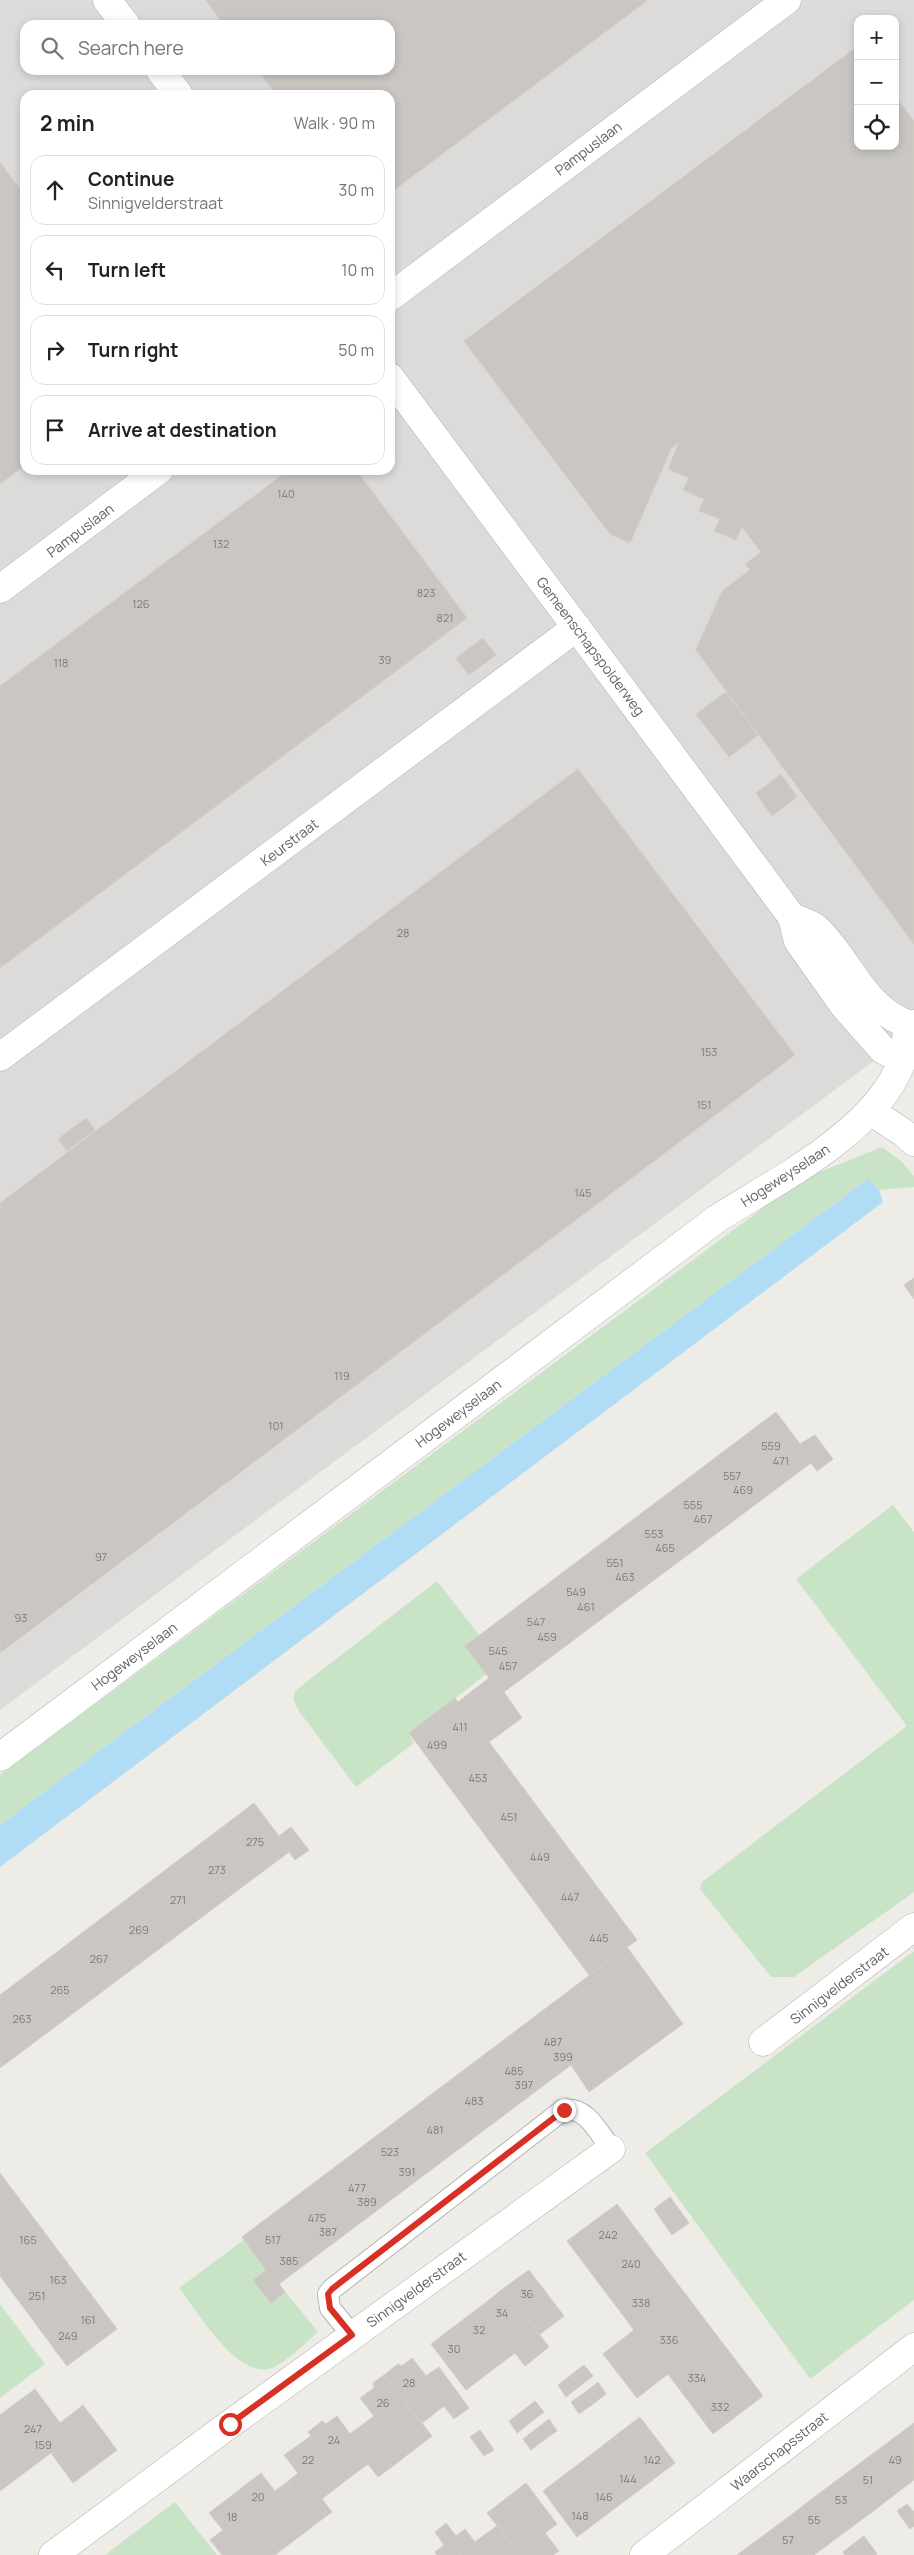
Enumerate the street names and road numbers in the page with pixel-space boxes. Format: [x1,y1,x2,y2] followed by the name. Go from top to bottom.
[551,117,625,179] street label: Pampuslaan
[43,499,117,561] street label: Pampuslaan
[532,573,650,719] street label: Gemeenschapspolderweg
[256,814,322,870] street label: Keurstraat
[737,1139,833,1211] street label: Hogeweyselaan
[411,1375,505,1451] street label: Hogeweyselaan
[87,1618,181,1694] street label: Hogeweyselaan
[786,1942,892,2028] street label: Sinnigvelderstraat
[362,2246,470,2332] street label: Sinnigvelderstraat
[726,2407,832,2495] street label: Waarschapsstraat

